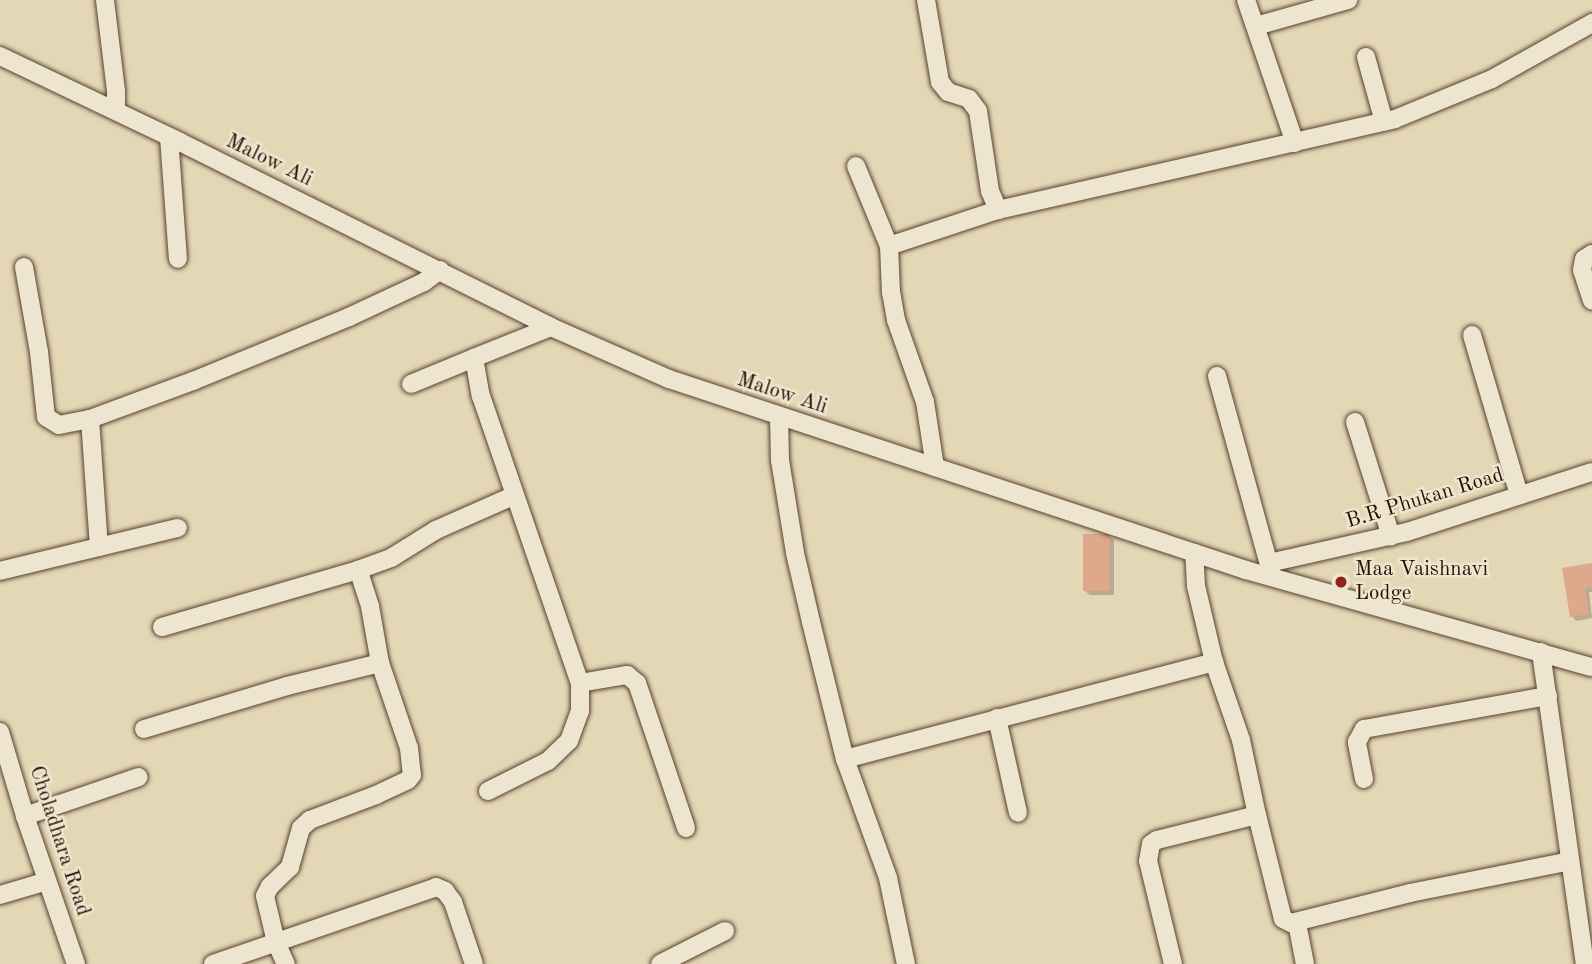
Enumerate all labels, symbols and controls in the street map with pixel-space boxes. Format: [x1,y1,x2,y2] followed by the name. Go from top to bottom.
[222,129,316,193] street label: Malow Ali
[734,368,830,420] street label: Malow Ali
[1343,463,1507,535] street label: B.R Phukan Road
[1355,557,1488,607] place label: Maa Vaishnavi Lodge
[1333,574,1349,590] marker: Maa Vaishnavi Lodge
[23,763,95,919] street label: Choladhara Road

